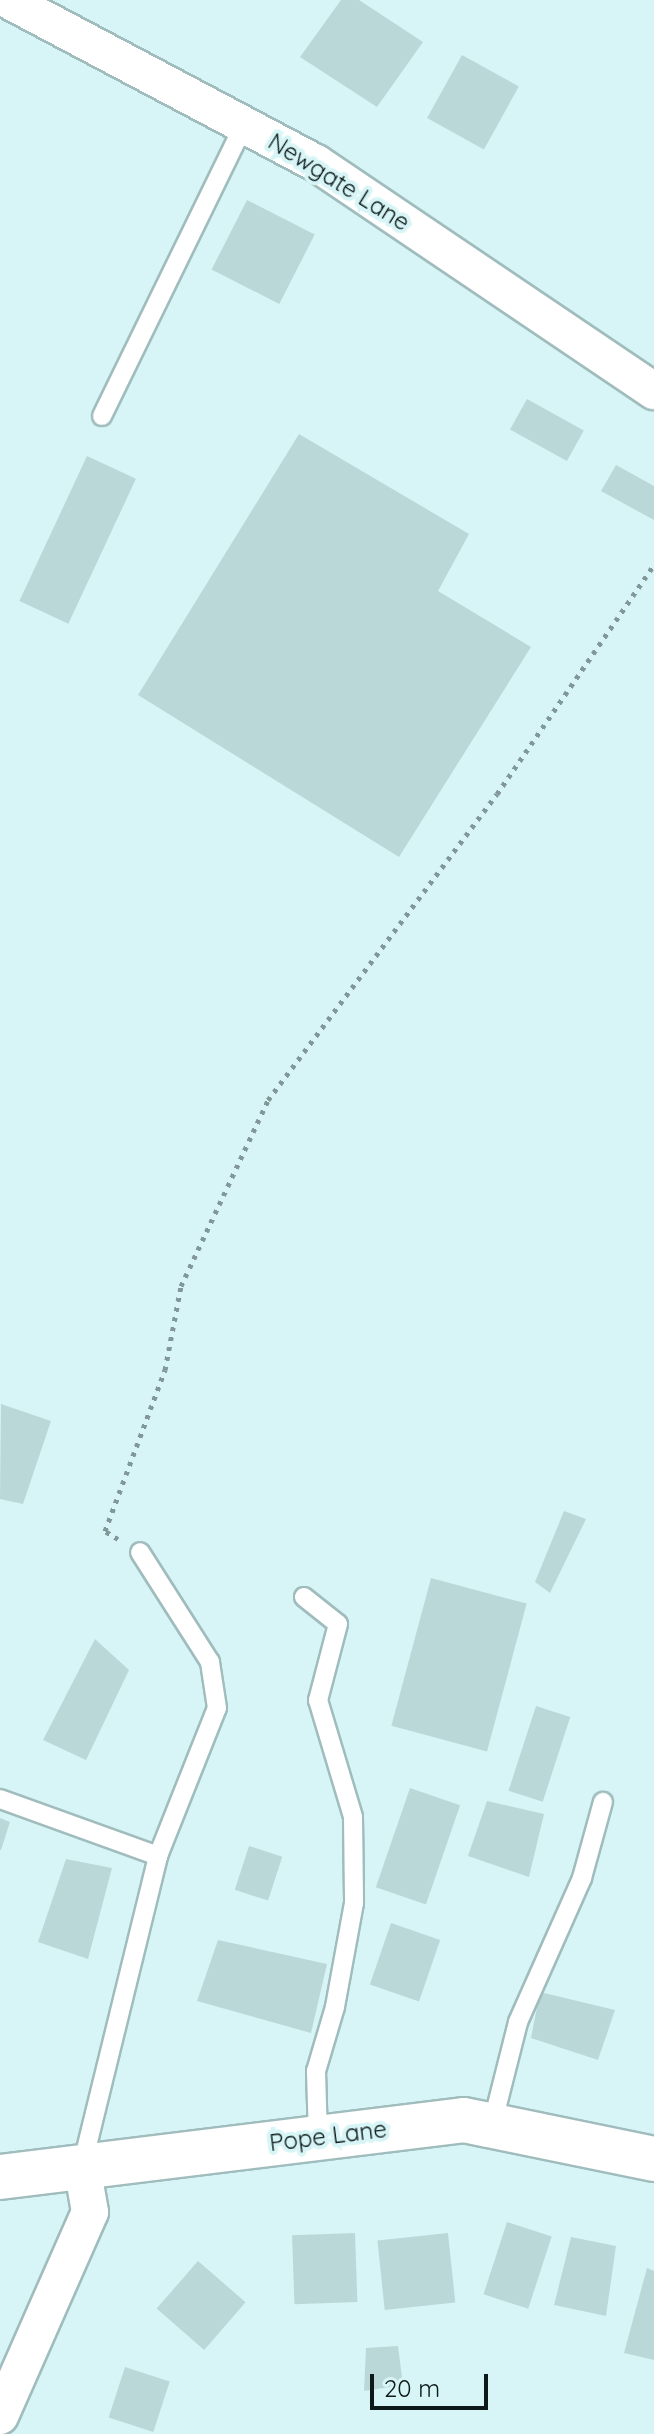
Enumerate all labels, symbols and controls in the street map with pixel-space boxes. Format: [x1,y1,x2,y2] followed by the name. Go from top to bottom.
[263,127,415,237] street label: Newgate Lane
[268,2115,388,2157] street label: Pope Lane
[374,2358,492,2408] scale bar
[384,2373,440,2403] text: 20 m

